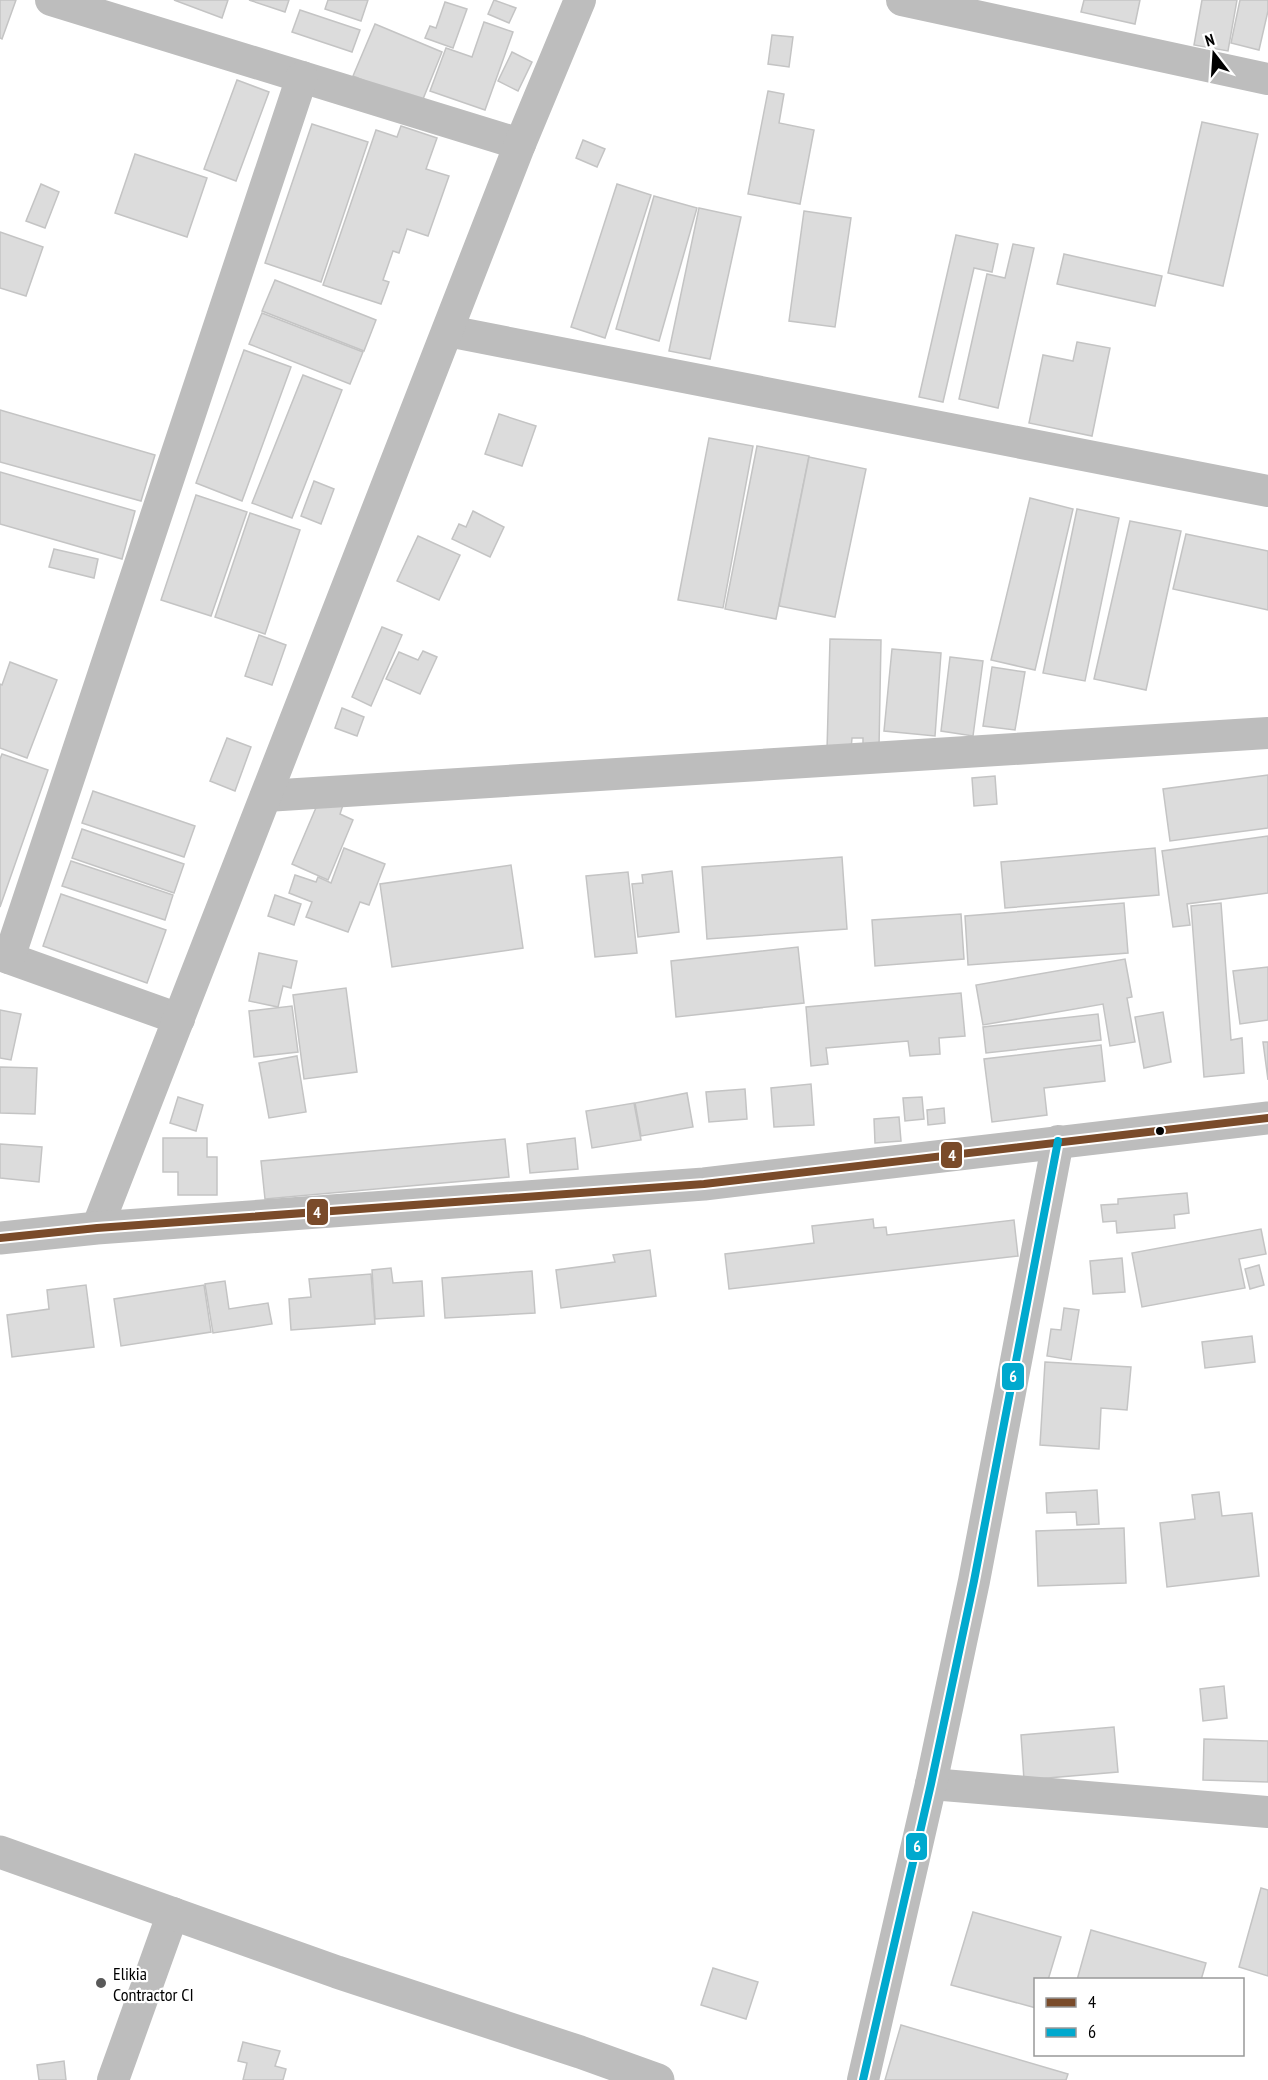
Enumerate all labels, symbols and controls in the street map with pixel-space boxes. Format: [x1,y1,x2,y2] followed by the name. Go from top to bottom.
[1184,24,1244,84] north arrow
[1203,29,1217,50] text: N
[1154,1125,1166,1137] unlabelled marker
[940,1141,963,1169] line badge: 4
[948,1145,956,1165] text: 4
[306,1198,329,1226] line badge: 4
[313,1202,321,1222] text: 4
[1001,1362,1025,1391] line badge: 6
[1009,1366,1017,1386] text: 6
[905,1832,928,1861] line badge: 6
[913,1836,921,1856] text: 6
[113,1962,194,2006] place label: Elikia Contractor CI
[94,1976,108,1990] marker: Elikia Contractor CI
[1034,1978,1244,2056] legend
[1088,1990,1096,2013] text: 4
[1088,2020,1096,2043] text: 6

